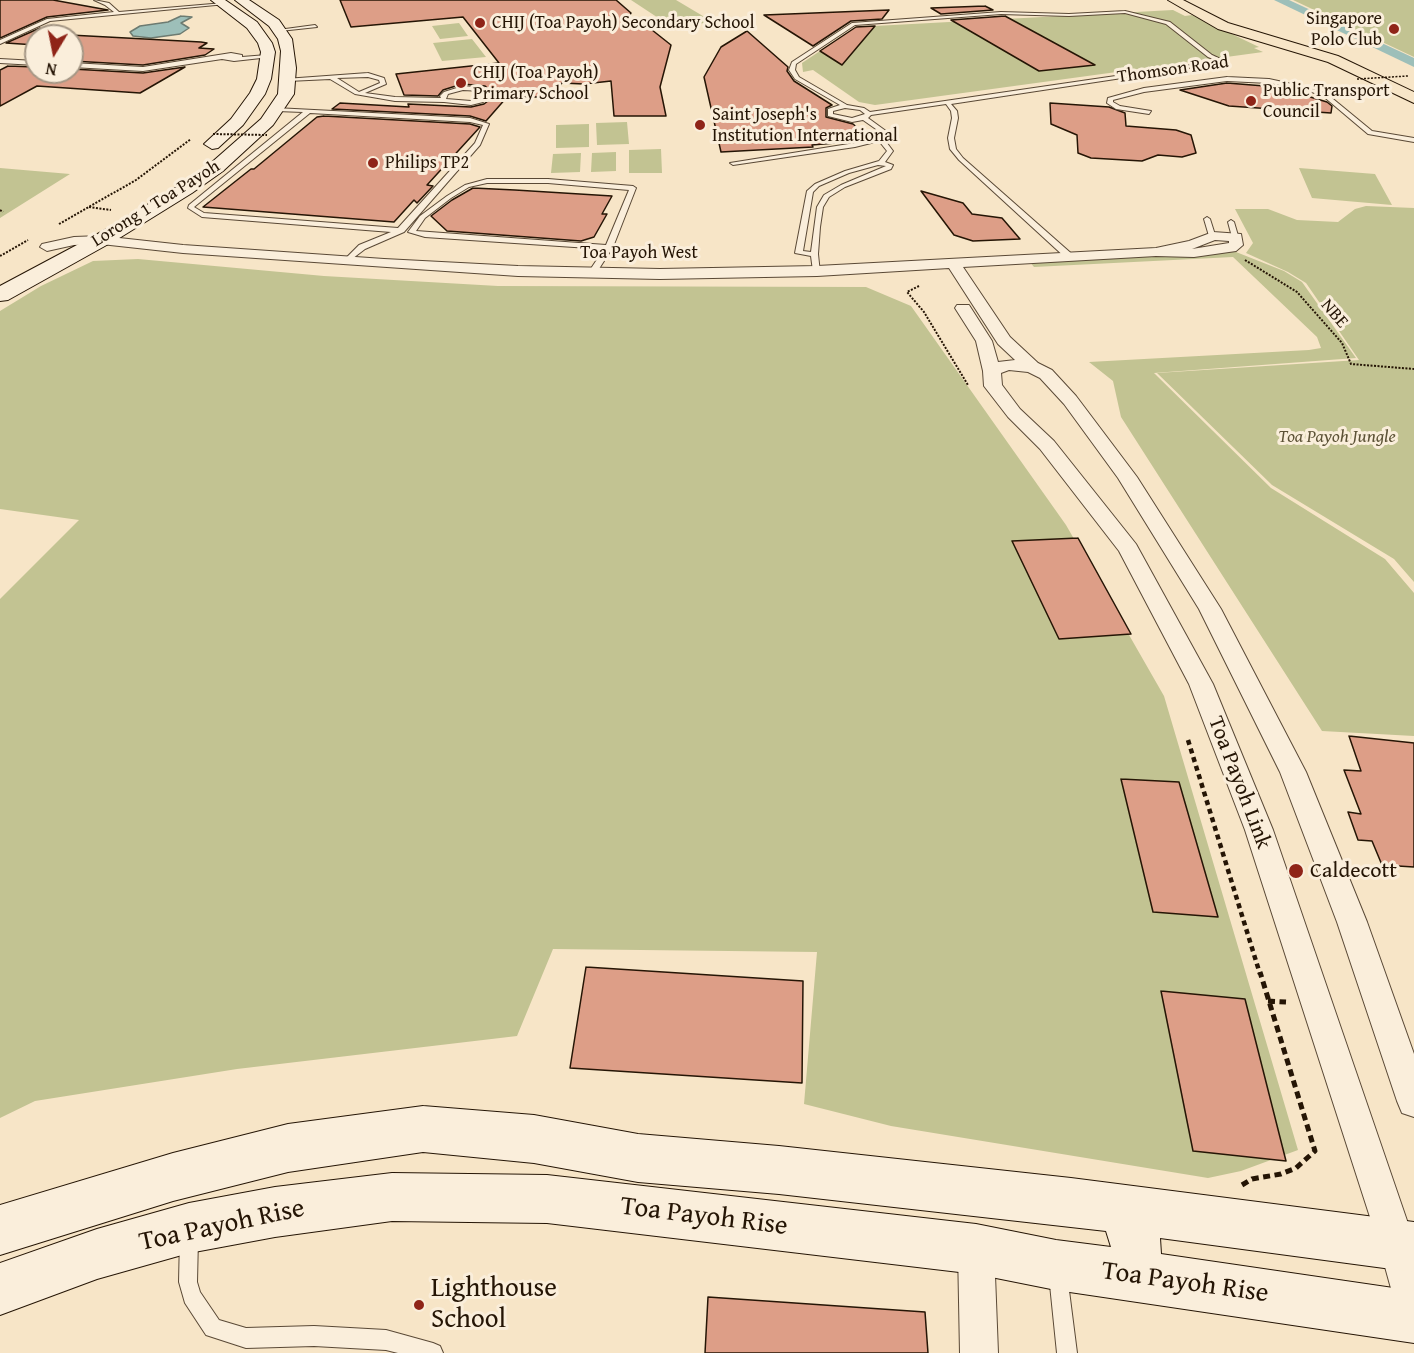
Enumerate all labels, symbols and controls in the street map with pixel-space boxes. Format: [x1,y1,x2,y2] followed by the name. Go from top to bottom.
[1306,8,1382,50] place label: Singapore Polo Club
[492,12,755,34] place label: CHIJ (Toa Payoh) Secondary School
[473,16,487,30] marker: CHIJ (Toa Payoh) Secondary School
[1387,22,1401,36] marker: Singapore Polo Club
[24,24,84,84] north arrow
[1116,52,1230,88] street label: Thomson Road
[44,57,59,83] text: N
[473,62,599,104] place label: CHIJ (Toa Payoh) Primary School
[454,76,468,90] marker: CHIJ (Toa Payoh) Primary School
[1263,80,1390,122] place label: Public Transport Council
[1244,94,1258,108] marker: Public Transport Council
[712,104,898,146] place label: Saint Joseph's Institution International
[693,118,707,132] marker: Saint Joseph's Institution International
[385,152,469,174] place label: Philips TP2
[88,156,224,252] street label: Lorong 1 Toa Payoh
[366,156,380,170] marker: Philips TP2
[580,242,698,264] street label: Toa Payoh West
[1316,295,1352,333] street label: NBE
[1278,426,1396,448] park label: Toa Payoh Jungle
[1202,713,1276,853] street label: Toa Payoh Link
[1310,858,1397,884] place label: Caldecott
[1287,862,1305,880] marker: Caldecott
[619,1191,789,1243] street label: Toa Payoh Rise
[136,1193,308,1259] street label: Toa Payoh Rise
[1099,1255,1271,1311] street label: Toa Payoh Rise
[431,1273,557,1336] place label: Lighthouse School
[412,1298,426,1312] marker: Lighthouse School

